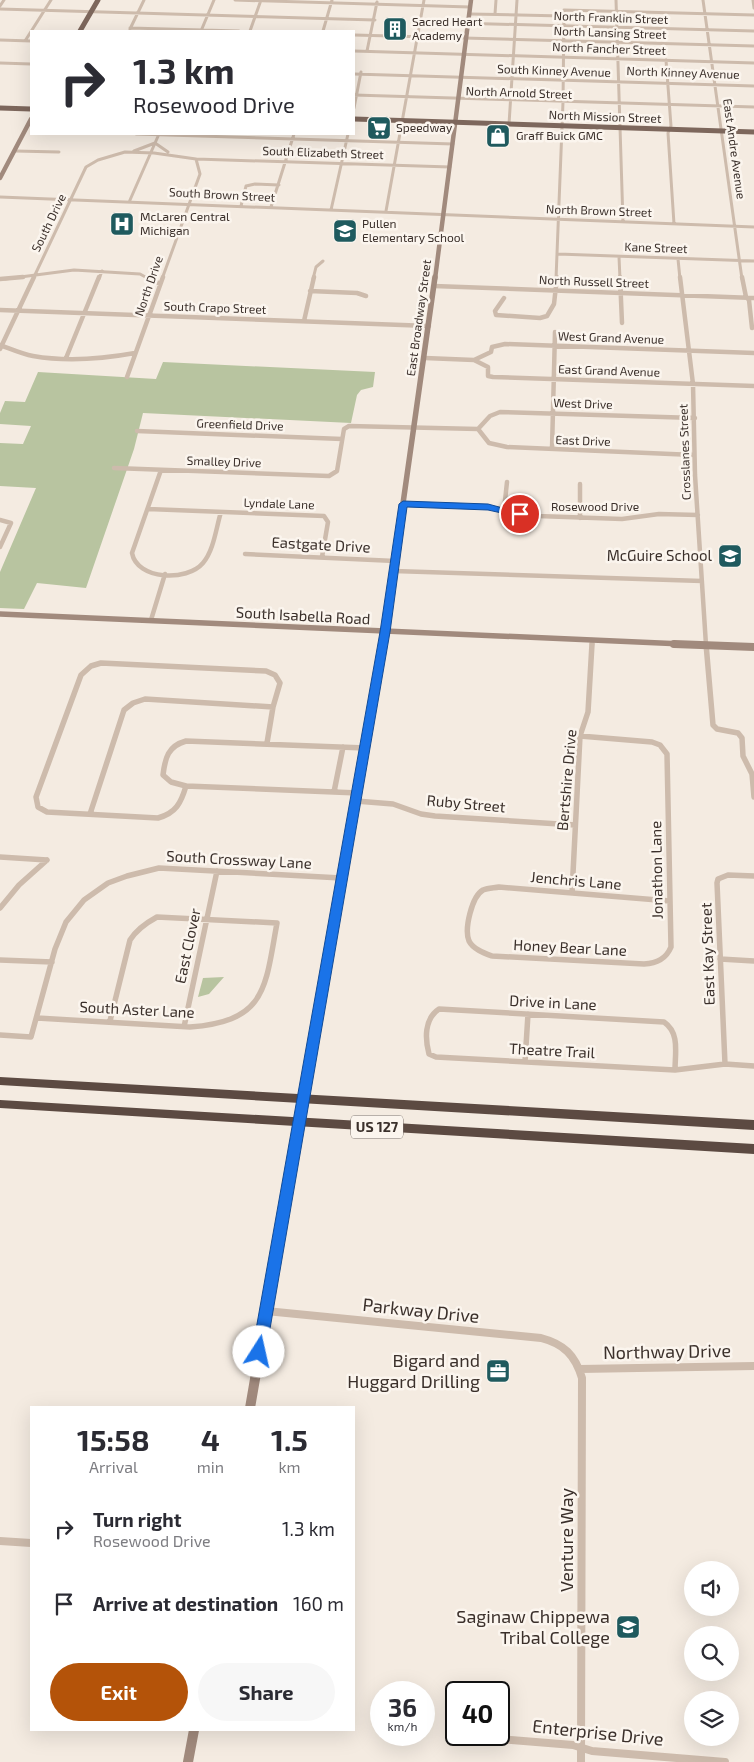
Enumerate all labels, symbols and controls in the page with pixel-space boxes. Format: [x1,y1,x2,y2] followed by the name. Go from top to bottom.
[554,8,669,26] street label: North Franklin Street
[412,14,483,42] place label: Sacred Heart Academy
[382,16,408,42] building icon: Sacred Heart Academy
[553,23,667,41] street label: North Lansing Street
[552,39,667,57] street label: North Fancher Street
[133,49,234,91] text: 1.3 km
[50,50,115,115] icon: right
[497,61,611,79] street label: South Kinney Avenue
[626,63,740,81] street label: North Kinney Avenue
[466,83,573,101] street label: North Arnold Street
[133,91,295,117] text: Rosewood Drive
[721,98,749,200] street label: East Andre Avenue
[548,107,662,125] street label: North Mission Street
[366,115,392,141] supermarket icon: Speedway
[396,120,453,134] place label: Speedway
[485,123,511,149] shop icon: Graff Buick GMC
[516,128,603,142] place label: Graff Buick GMC
[262,143,384,161] street label: South Elizabeth Street
[169,184,276,204] street label: South Brown Street
[28,191,68,254] street label: South Drive
[546,201,653,219] street label: North Brown Street
[140,209,230,237] place label: McLaren Central Michigan
[109,211,135,237] hospital icon: McLaren Central Michigan
[362,216,465,244] place label: Pullen Elementary School
[332,218,358,244] school or university icon: Pullen Elementary School
[624,239,688,255] street label: Kane Street
[131,254,165,318] street label: North Drive
[403,258,433,377] street label: East Broadway Street
[539,272,650,290] street label: North Russell Street
[163,298,267,316] street label: South Crapo Street
[558,328,664,346] street label: West Grand Avenue
[558,361,660,379] street label: East Grand Avenue
[553,395,613,411] street label: West Drive
[675,403,693,500] street label: Crosslanes Street
[196,415,284,433] street label: Greenfield Drive
[555,432,611,448] street label: East Drive
[187,453,262,469] street label: Smalley Drive
[499,493,541,535] pin
[243,495,315,511] street label: Lyndale Lane
[551,499,639,513] street label: Rosewood Drive
[506,500,534,528] icon: arrive
[271,532,371,556] street label: Eastgate Drive
[717,543,743,569] school or university icon: McGuire School
[607,546,713,564] place label: McGuire School
[235,602,371,628] street label: South Isabella Road
[553,728,579,831] street label: Bertshire Drive
[426,791,506,815] street label: Ruby Street
[646,821,666,919] street label: Jonathon Lane
[166,846,312,872] street label: South Crossway Lane
[530,867,622,893] street label: Jenchris Lane
[696,902,718,1006] street label: East Kay Street
[170,906,204,985] street label: East Clover
[513,935,627,959] street label: Honey Bear Lane
[509,991,597,1013] street label: Drive in Lane
[79,997,195,1021] street label: South Aster Lane
[509,1039,596,1061] street label: Theatre Trail
[351,1116,403,1138] road number: US 127
[362,1293,481,1327] street label: Parkway Drive
[232,1325,284,1377] position arrow
[603,1339,731,1363] street label: Northway Drive
[347,1349,480,1392] place label: Bigard and Huggard Drilling
[485,1358,511,1384] office icon: Bigard and Huggard Drilling
[77,1421,150,1457] text: 15:58
[201,1421,220,1457] text: 4
[271,1421,308,1457] text: 1.5
[89,1457,138,1476] text: Arrival
[197,1457,224,1476] text: min
[278,1457,301,1476] text: km
[555,1487,577,1592] street label: Venture Way
[93,1508,181,1531] text: Turn right
[50,1515,78,1543] icon: right
[282,1517,335,1540] text: 1.3 km
[93,1531,211,1550] text: Rosewood Drive
[684,1561,739,1746] map controls
[684,1561,739,1616] button: sound
[50,1590,78,1618] icon: arrive
[93,1592,278,1615] text: Arrive at destination
[293,1592,344,1615] text: 160 m
[456,1605,610,1648] place label: Saginaw Chippewa Tribal College
[615,1614,641,1640] school or university icon: Saginaw Chippewa Tribal College
[684,1626,739,1681] button: search
[50,1663,188,1721] button: Exit
[198,1663,335,1721] button: Share
[445,1681,510,1746] speed limit sign: 40
[684,1691,739,1746] button: layers
[388,1692,417,1722] text: 36
[531,1714,665,1750] street label: Enterprise Drive
[388,1719,417,1733] text: km/h

